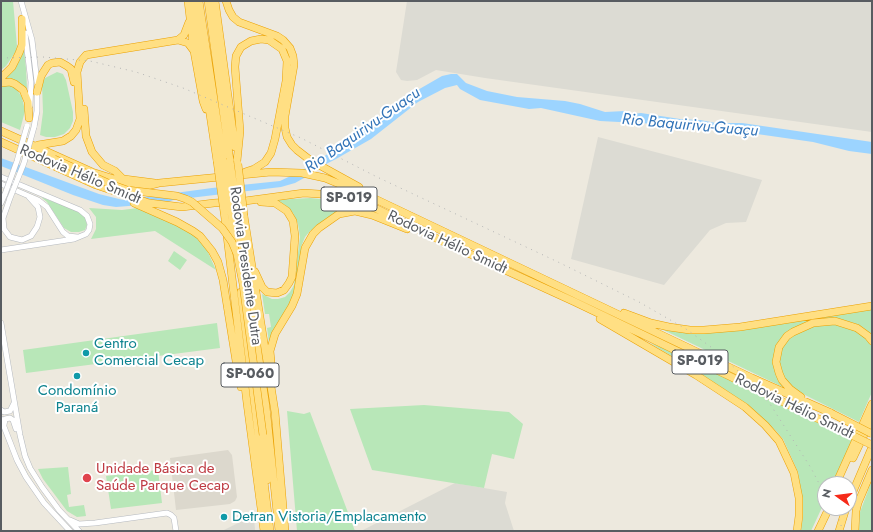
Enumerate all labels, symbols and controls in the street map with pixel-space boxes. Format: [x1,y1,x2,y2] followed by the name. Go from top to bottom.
[301,84,425,178] water label: Rio Baquirivu-Guaçu
[621,110,759,142] water label: Rio Baquirivu-Guaçu
[17,141,143,209] street label: Rodovia Hélio Smidt
[225,186,265,346] street label: Rodovia Presidente Dutra
[321,187,377,211] road number: SP-019
[384,207,510,279] street label: Rodovia Hélio Smidt
[94,335,204,370] place label: Centro Comercial Cecap
[81,348,91,358] marker: Centro Comercial Cecap
[672,350,728,374] road number: SP-019
[221,363,279,387] road number: SP-060
[732,370,856,444] street label: Rodovia Hélio Smidt
[72,371,82,381] marker: Condomínio Paraná
[38,382,116,417] place label: Condomínio Paraná
[96,460,230,495] place label: Unidade Básica de Saúde Parque Cecap
[81,472,93,484] marker: Unidade Básica de Saúde Parque Cecap
[817,476,857,516] north arrow
[818,487,835,500] text: N
[232,508,427,526] place label: Detran Vistoria/Emplacamento
[219,512,229,522] marker: Detran Vistoria/Emplacamento

